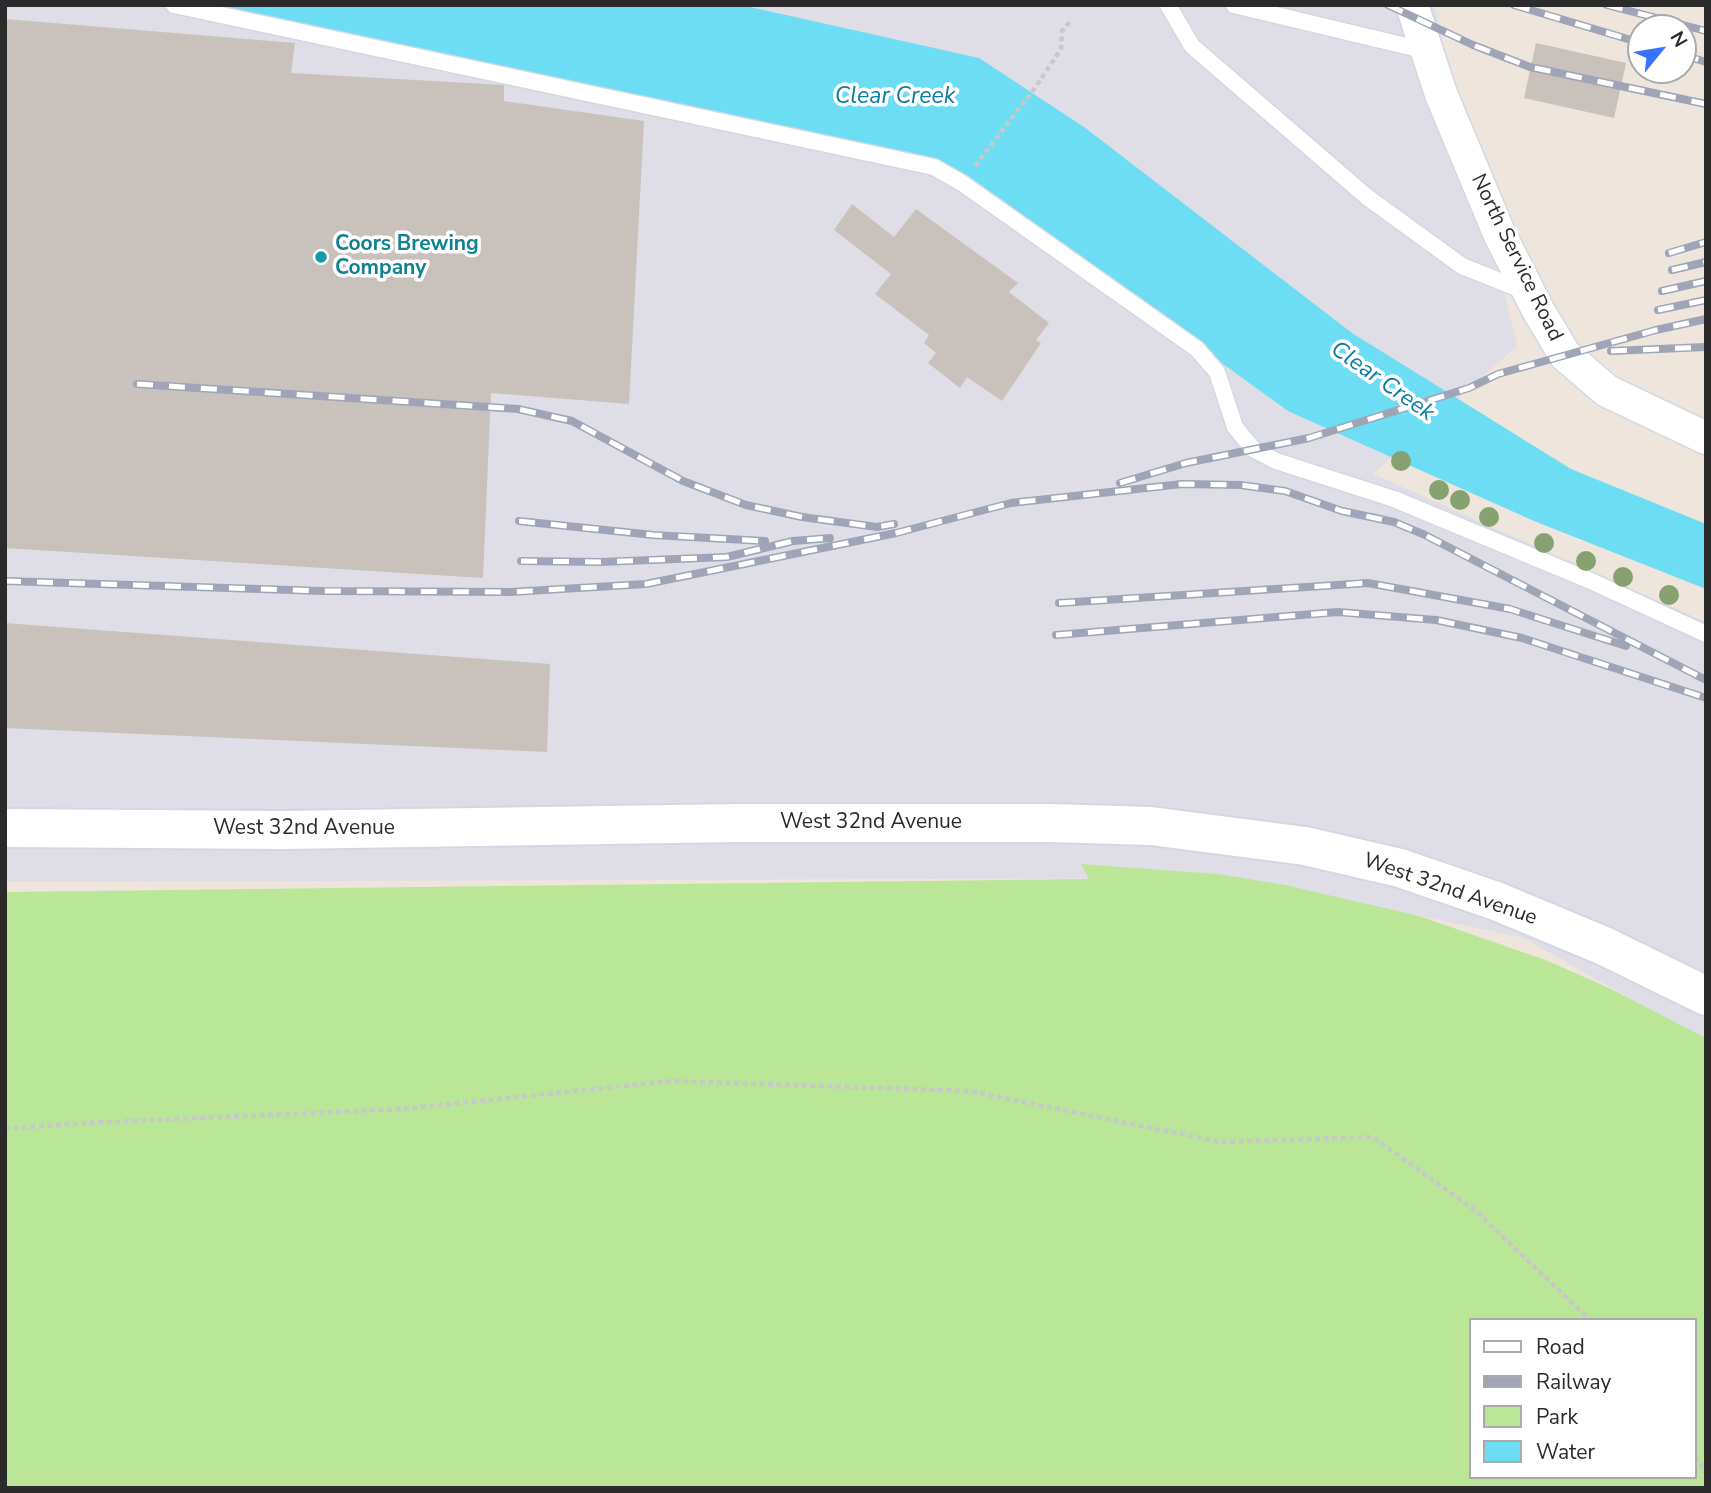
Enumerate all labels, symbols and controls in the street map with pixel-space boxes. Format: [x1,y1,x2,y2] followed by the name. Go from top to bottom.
[1627,14,1697,84] north arrow
[1664,27,1693,52] text: N
[835,83,955,111] water label: Clear Creek
[1465,170,1567,346] street label: North Service Road
[335,232,479,282] place label: Coors Brewing Company
[313,249,329,265] marker: Coors Brewing Company
[1325,336,1439,428] water label: Clear Creek
[780,810,962,836] street label: West 32nd Avenue
[213,816,395,842] street label: West 32nd Avenue
[1360,848,1540,932] street label: West 32nd Avenue
[1470,1318,1697,1479] legend
[1536,1333,1585,1361] text: Road
[1536,1368,1611,1396] text: Railway
[1536,1403,1578,1431] text: Park
[1536,1438,1595,1466] text: Water

